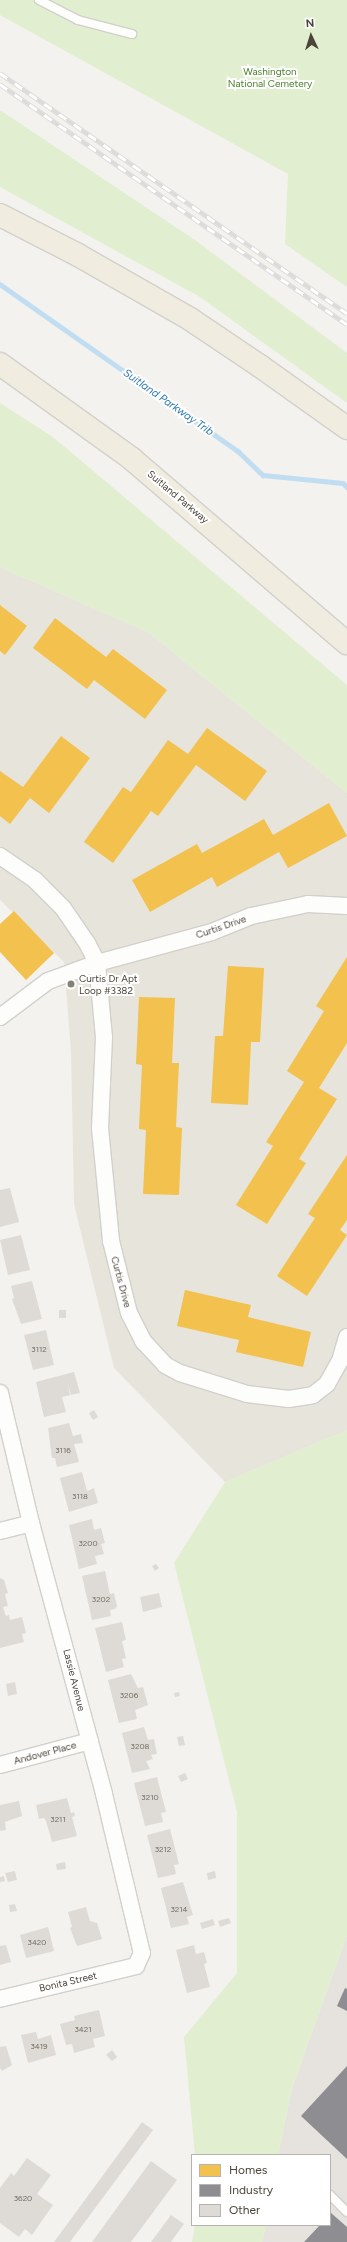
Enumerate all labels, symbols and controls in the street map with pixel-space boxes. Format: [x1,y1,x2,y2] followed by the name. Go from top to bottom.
[291,16,331,56] north arrow
[305,17,315,30] text: N
[228,65,312,88] park label: Washington National Cemetery
[120,367,216,439] water label: Suitland Parkway Trib
[145,468,211,526] street label: Suitland Parkway
[194,913,248,941] street label: Curtis Drive
[79,972,138,996] place label: Curtis Dr Apt Loop #3382
[66,979,76,989] marker: Curtis Dr Apt Loop #3382
[108,1255,134,1309] street label: Curtis Drive
[31,1345,47,1355] house number: 3112
[55,1446,71,1456] house number: 3116
[72,1492,88,1502] house number: 3118
[78,1539,98,1549] house number: 3200
[92,1595,110,1605] house number: 3202
[60,1648,88,1712] street label: Lassie Avenue
[120,1691,138,1701] house number: 3206
[12,1739,78,1767] street label: Andover Place
[131,1742,149,1752] house number: 3208
[141,1793,159,1803] house number: 3210
[50,1815,66,1825] house number: 3211
[155,1845,171,1855] house number: 3212
[170,1905,188,1915] house number: 3214
[28,1938,46,1948] house number: 3420
[38,1970,98,1994] street label: Bonita Street
[74,2025,92,2035] house number: 3421
[30,2042,48,2052] house number: 3419
[191,2154,331,2226] legend
[229,2163,267,2177] text: Homes
[229,2183,273,2197] text: Industry
[14,2194,32,2204] house number: 3620
[229,2203,260,2217] text: Other

